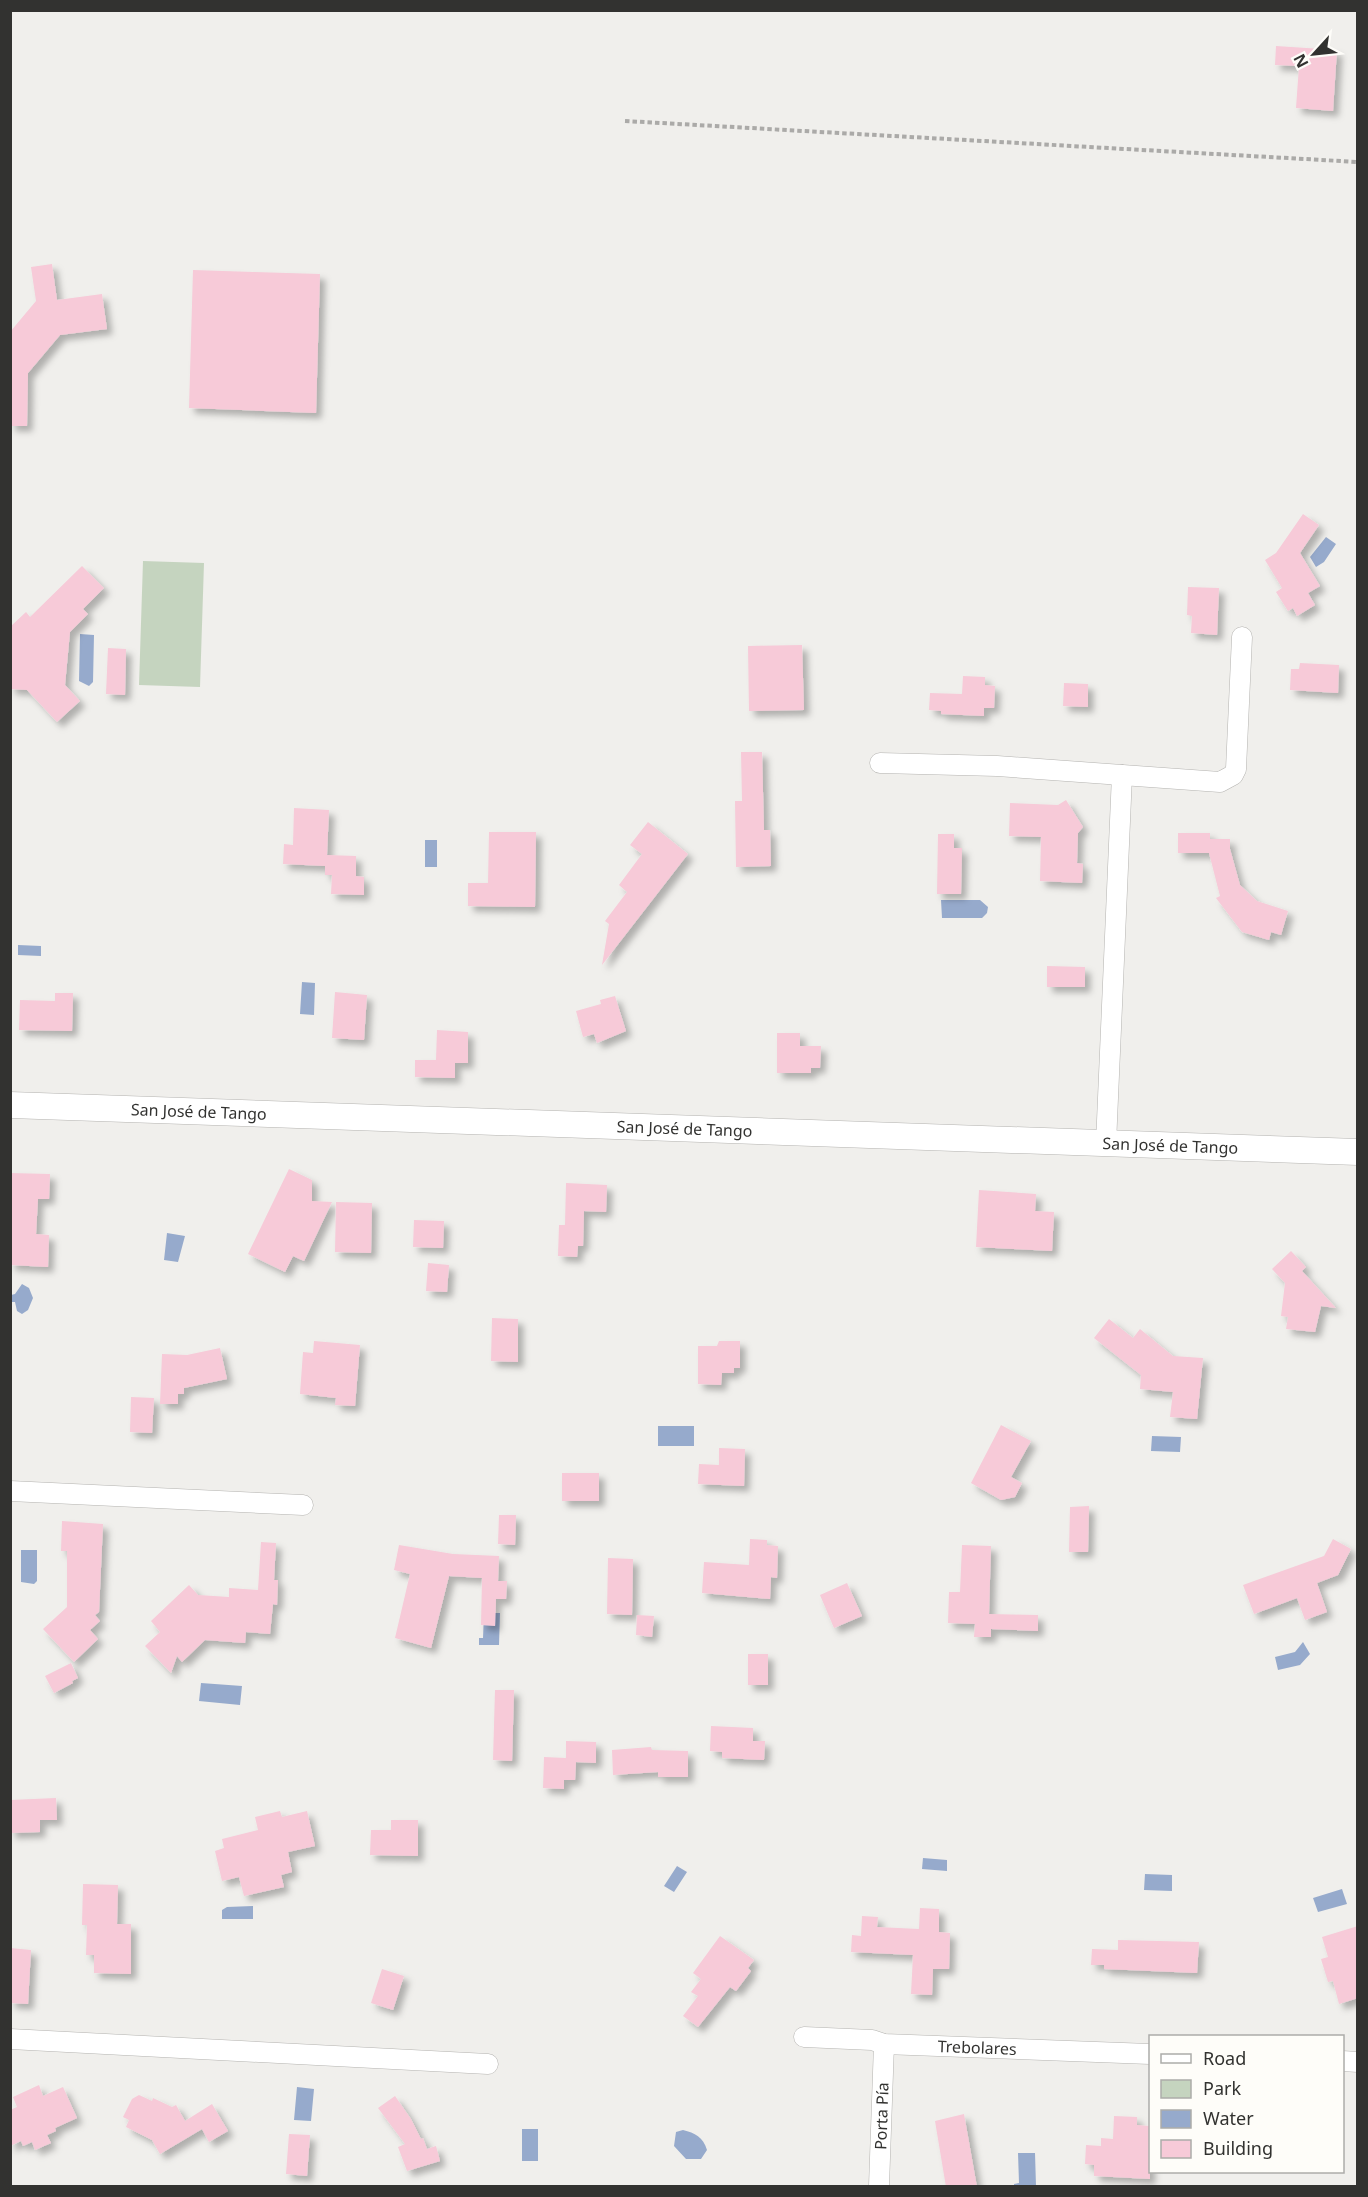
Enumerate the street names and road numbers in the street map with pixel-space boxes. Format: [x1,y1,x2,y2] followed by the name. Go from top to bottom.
[131,1098,267,1125] street label: San José de Tango
[616,1115,753,1142] street label: San José de Tango
[1102,1132,1239,1159] street label: San José de Tango
[937,2035,1017,2060] street label: Trebolares
[869,2082,894,2150] street label: Porta Pía

